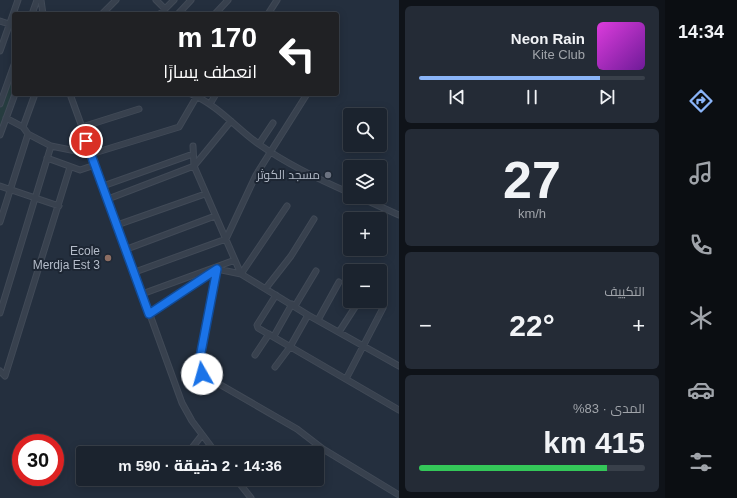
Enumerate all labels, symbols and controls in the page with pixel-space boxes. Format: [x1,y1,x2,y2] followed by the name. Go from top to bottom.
[178,22,257,53] text: 170 m
[678,22,724,42] text: 14:34
[271,28,323,80] icon: left
[511,30,585,47] text: Neon Rain
[532,47,585,62] text: Kite Club
[163,62,257,82] text: انعطف يسارًا
[446,86,468,108] icon: previous
[521,86,543,108] icon: pause
[596,86,618,108] icon: next
[687,87,715,115] icon: directions
[343,108,387,308] map controls
[343,108,387,152] button: search
[69,124,103,158] pin
[75,130,97,152] icon: arrive
[503,151,561,209] text: 27
[687,159,715,187] icon: music
[343,160,387,204] button: layers
[256,168,320,182] place label: مسجد الكوثر
[323,170,333,180] marker: مسجد الكوثر
[518,206,546,221] text: km/h
[343,212,387,256] button: +
[687,231,715,259] icon: phone
[33,244,100,272] place label: Ecole Merdja Est 3
[103,253,113,263] marker: Ecole Merdja Est 3
[343,264,387,308] button: −
[604,284,645,299] text: التكييف
[687,304,715,332] icon: climate
[509,309,555,342] text: 22°
[419,313,432,338] text: −
[632,313,645,338] text: +
[181,353,223,395] position arrow
[687,376,715,404] icon: car
[573,401,645,416] text: المدى · 83%
[543,426,645,459] text: 415 km
[12,434,64,486] speed limit sign: 30
[687,448,715,476] icon: filters
[118,457,282,474] text: 14:36 · 2 دقيقة · 590 m

